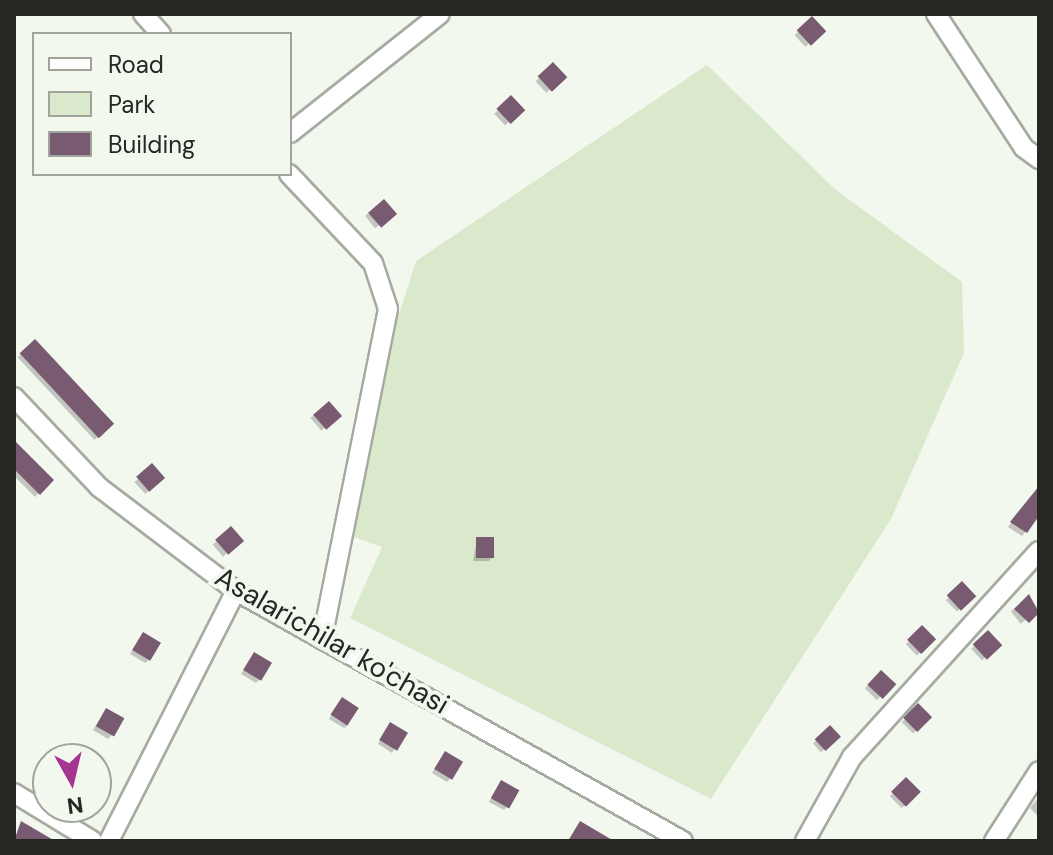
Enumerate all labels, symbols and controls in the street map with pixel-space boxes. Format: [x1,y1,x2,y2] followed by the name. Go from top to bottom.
[32,32,292,176] legend
[108,49,164,80] text: Road
[108,89,155,120] text: Park
[108,129,195,160] text: Building
[209,560,455,722] street label: Asalarichilar ko'chasi
[32,743,112,823] north arrow
[65,790,85,821] text: N

